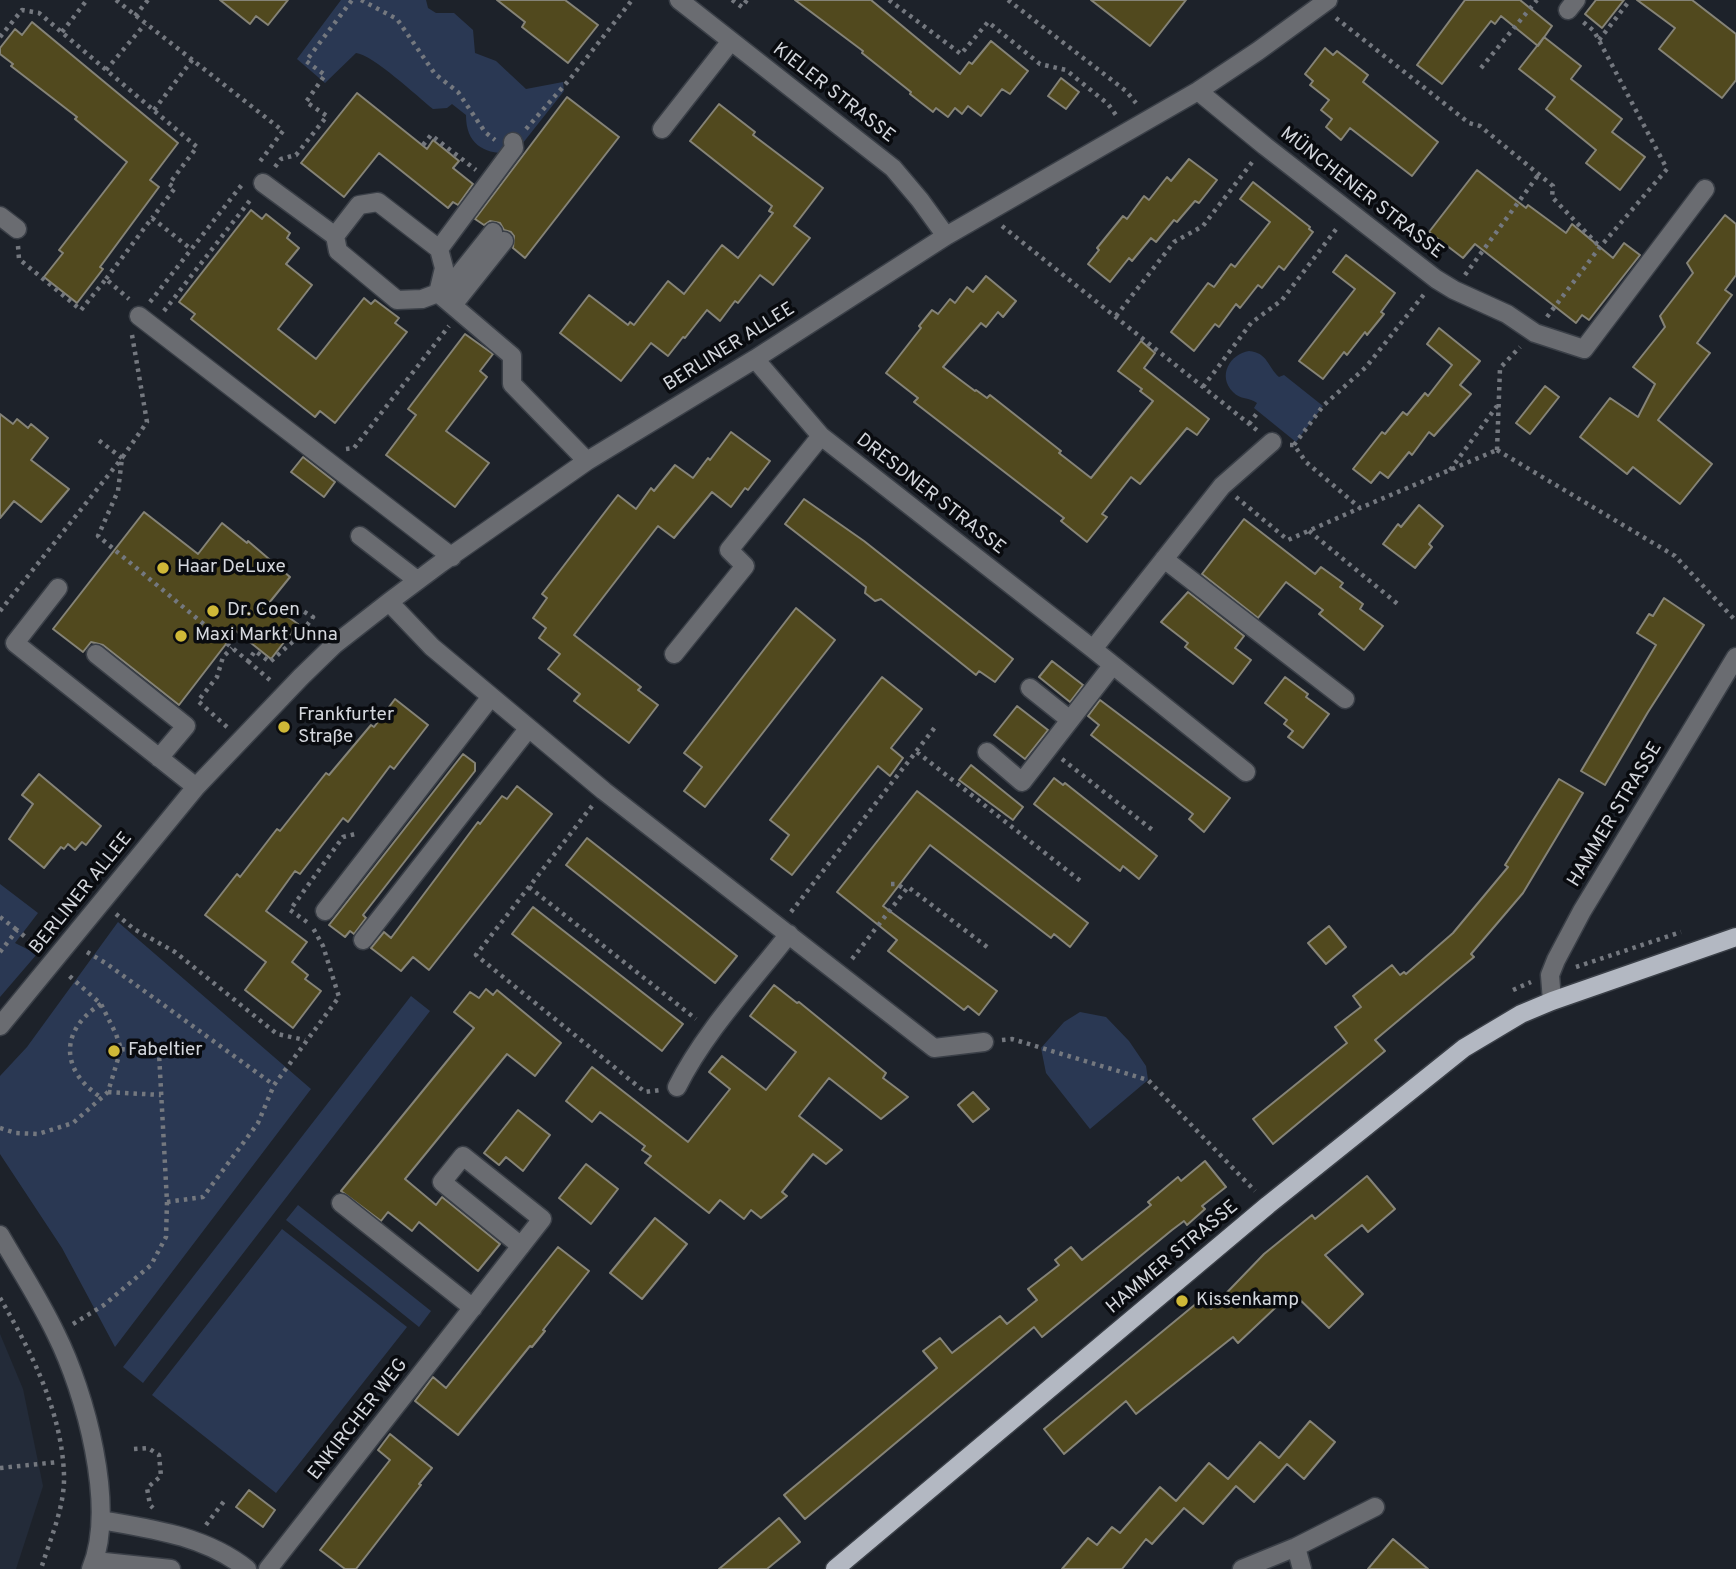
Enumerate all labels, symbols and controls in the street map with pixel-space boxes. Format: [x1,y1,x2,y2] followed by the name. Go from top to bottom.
[767,39,899,149] street label: KIELER STRASSE
[1275,123,1447,265] street label: MÜNCHENER STRASSE
[660,299,800,397] street label: BERLINER ALLEE
[851,430,1009,560] street label: DRESDNER STRASSE
[177,557,286,579] place label: Haar DeLuxe
[155,560,171,576] marker: Haar DeLuxe
[227,600,300,622] place label: Dr. Coen
[205,603,221,619] marker: Dr. Coen
[195,625,338,647] place label: Maxi Markt Unna
[173,628,189,644] marker: Maxi Markt Unna
[298,705,394,749] place label: Frankfurter Straße
[276,719,292,735] marker: Frankfurter Straße
[1564,738,1668,892] street label: HAMMER STRASSE
[26,828,138,960] street label: BERLINER ALLEE
[128,1040,203,1062] place label: Fabeltier
[106,1043,122,1059] marker: Fabeltier
[1102,1196,1244,1320] street label: HAMMER STRASSE
[1196,1290,1299,1312] place label: Kissenkamp
[1174,1293,1190,1309] marker: Kissenkamp
[304,1355,414,1485] street label: ENKIRCHER WEG

